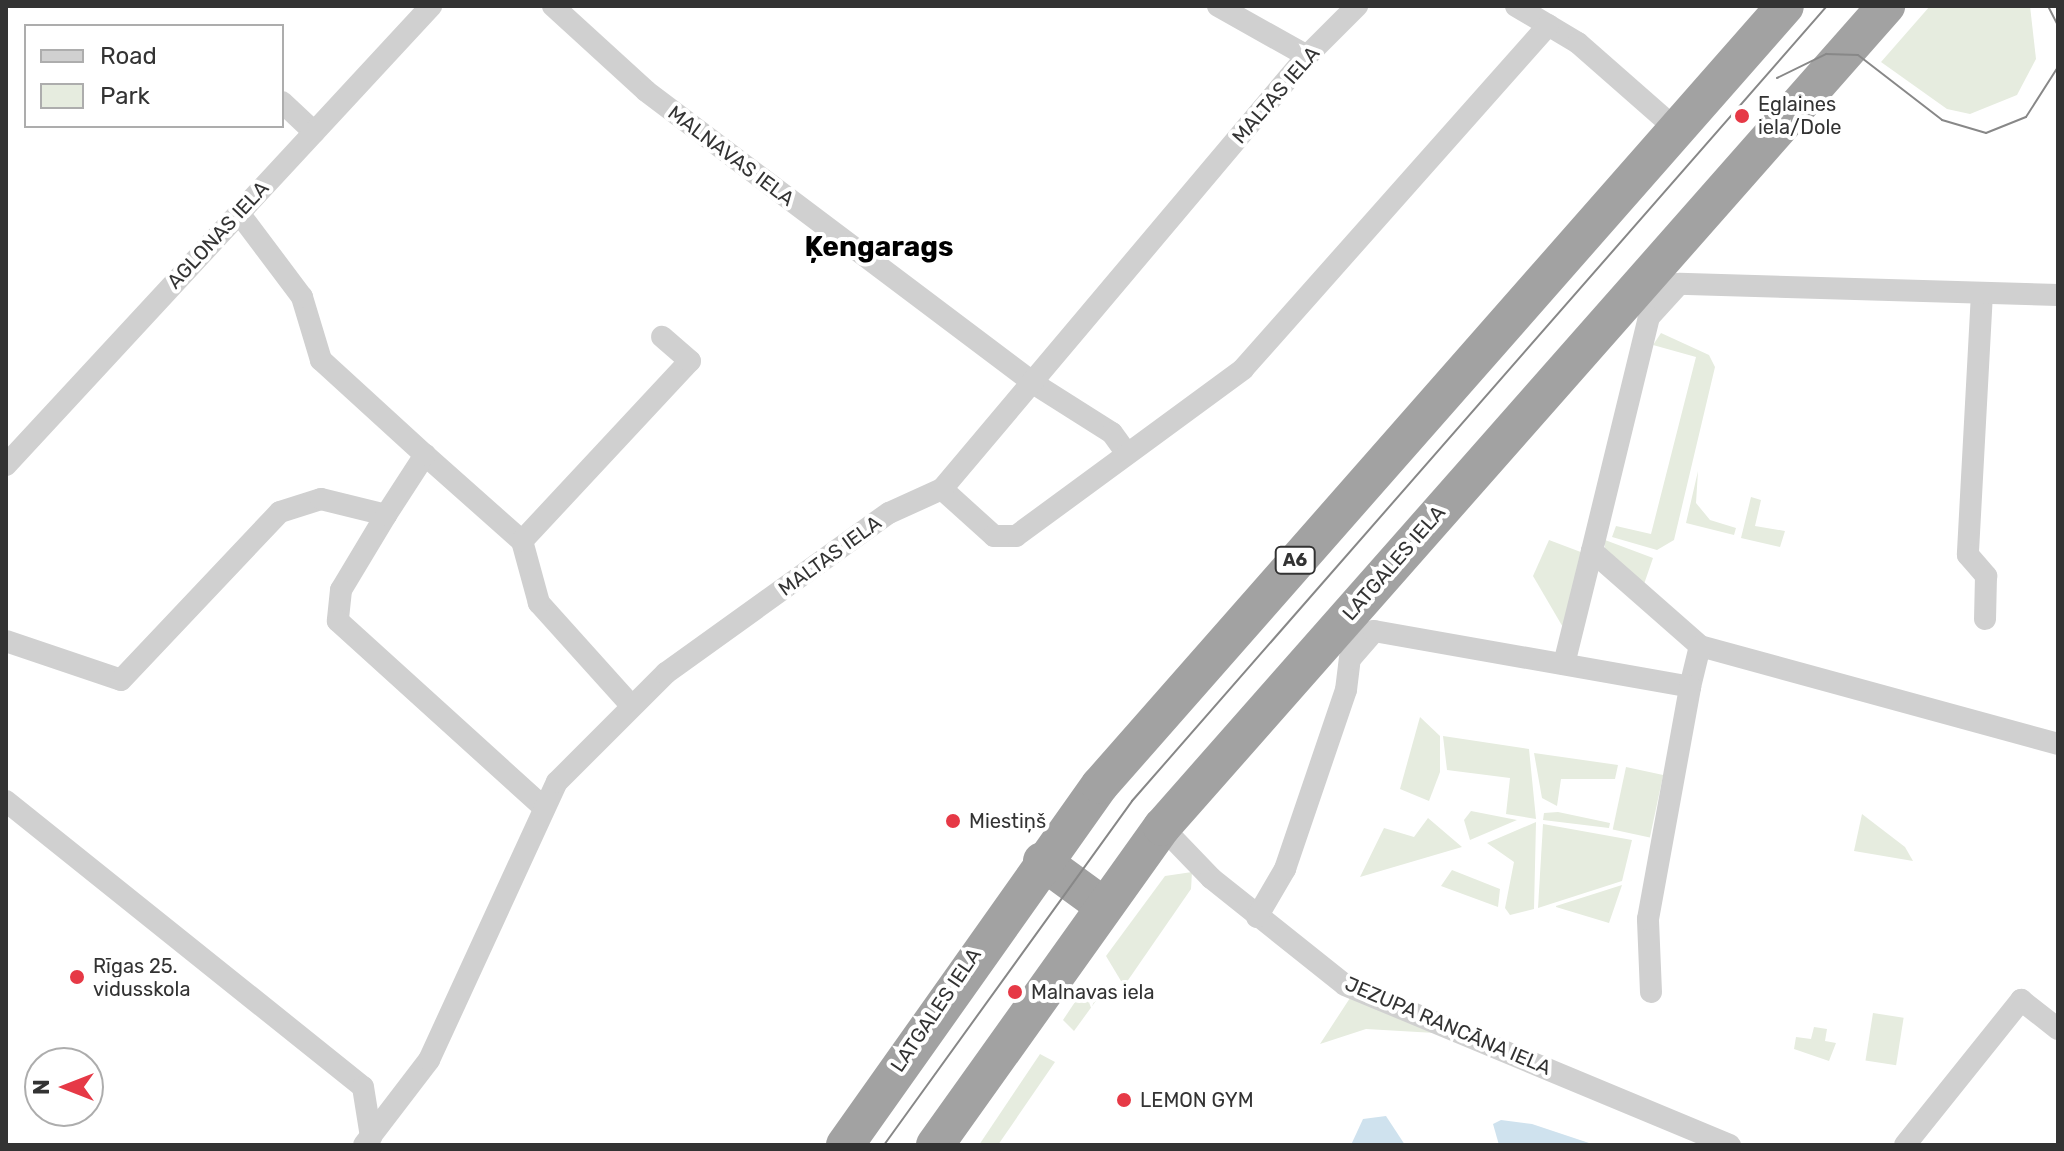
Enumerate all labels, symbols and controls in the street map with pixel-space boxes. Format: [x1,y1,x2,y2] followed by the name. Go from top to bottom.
[24,24,284,128] legend
[1227,41,1325,149] street label: MALTAS IELA
[100,42,157,70] text: Road
[100,82,150,110] text: Park
[1758,92,1842,139] place label: Eglaines iela/Dole
[663,101,799,211] street label: MALNAVAS IELA
[1733,107,1751,125] marker: Eglaines iela/Dole
[162,176,274,294] street label: AGLONAS IELA
[805,230,953,264] district label: Ķengarags
[1338,501,1450,625] street label: LATGALES IELA
[774,511,886,601] street label: MALTAS IELA
[1273,546,1317,574] road number: A6
[969,809,1046,833] place label: Miestiņš
[944,812,962,830] marker: Miestiņš
[886,944,986,1076] street label: LATGALES IELA
[93,954,190,1001] place label: Rīgas 25. vidusskola
[68,968,86,986] marker: Rīgas 25. vidusskola
[1341,971,1555,1081] street label: JEZUPA RANCĀNA IELA
[1031,980,1154,1004] place label: Malnavas iela
[1006,983,1024,1001] marker: Malnavas iela
[24,1047,104,1127] north arrow
[28,1079,55,1095] text: N
[1140,1088,1254,1112] place label: LEMON GYM
[1115,1091,1133,1109] marker: LEMON GYM

